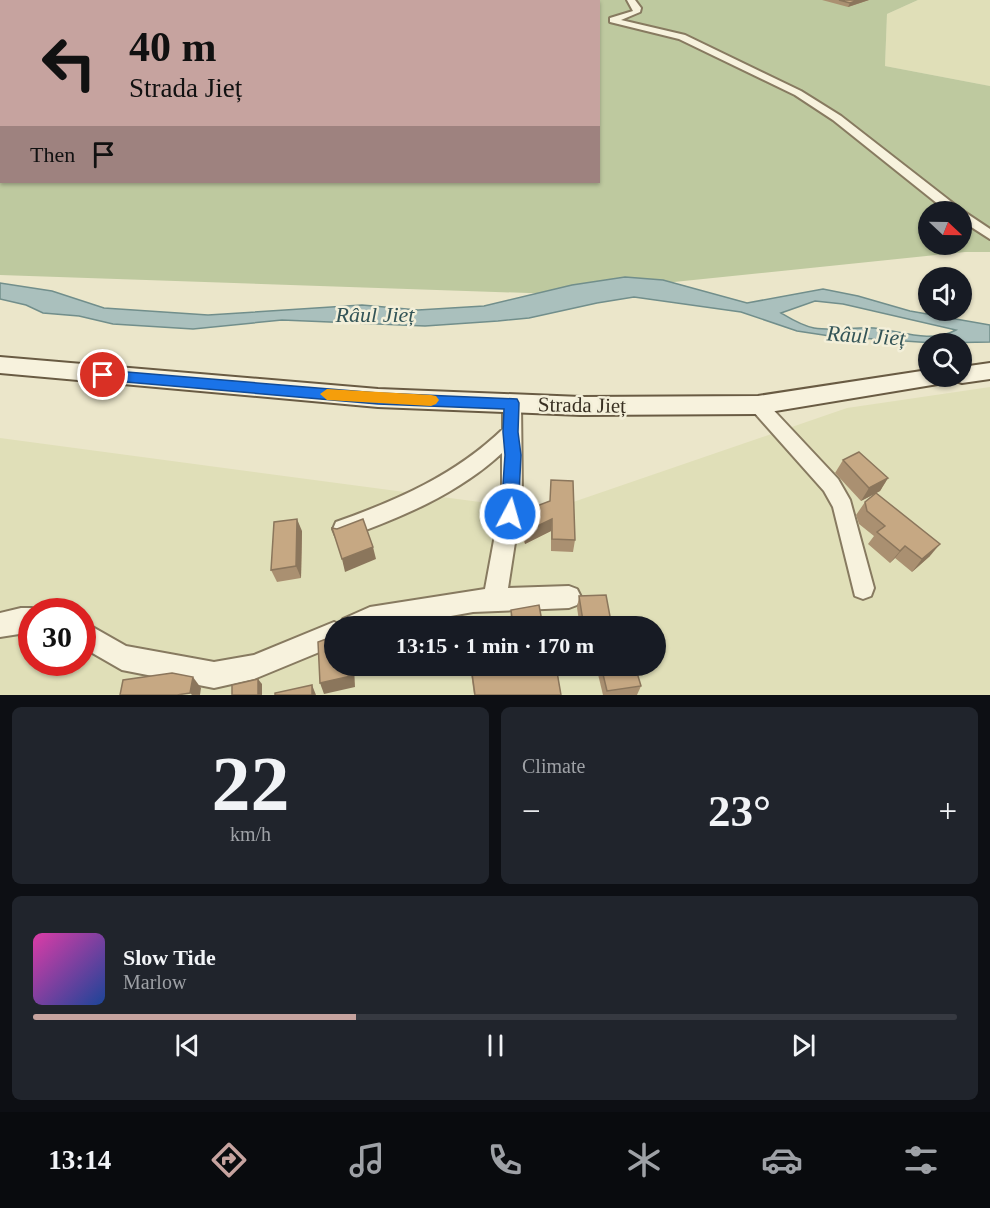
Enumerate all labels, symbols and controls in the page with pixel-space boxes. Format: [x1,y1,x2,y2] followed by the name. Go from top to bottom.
[30,24,108,102] icon: left
[129,24,217,70] text: 40 m
[129,73,242,103] text: Strada Jieț
[87,138,120,171] icon: arrive
[30,142,75,167] text: Then
[918,201,972,255] north arrow
[918,201,972,387] map controls
[918,267,972,321] button: sound
[335,302,415,327] water label: Râul Jieț
[825,320,907,351] water label: Râul Jieț
[918,333,972,387] button: search
[77,349,128,400] pin
[86,358,119,391] icon: arrive
[538,392,626,418] street label: Strada Jieț
[478,482,542,546] position arrow
[18,598,96,676] speed limit sign: 30
[396,633,594,658] text: 13:15 · 1 min · 170 m
[212,740,290,827] text: 22
[522,755,585,777] text: Climate
[708,786,771,836] text: 23°
[522,793,541,829] text: −
[938,793,957,829] text: +
[230,823,271,845] text: km/h
[123,945,216,970] text: Slow Tide
[123,971,186,993] text: Marlow
[171,1029,204,1062] icon: previous
[479,1029,512,1062] icon: pause
[787,1029,820,1062] icon: next
[208,1139,250,1181] icon: directions
[346,1139,388,1181] icon: music
[484,1139,526,1181] icon: phone
[623,1139,665,1181] icon: climate
[761,1139,803,1181] icon: car
[900,1139,942,1181] icon: filters
[48,1145,111,1175] text: 13:14

